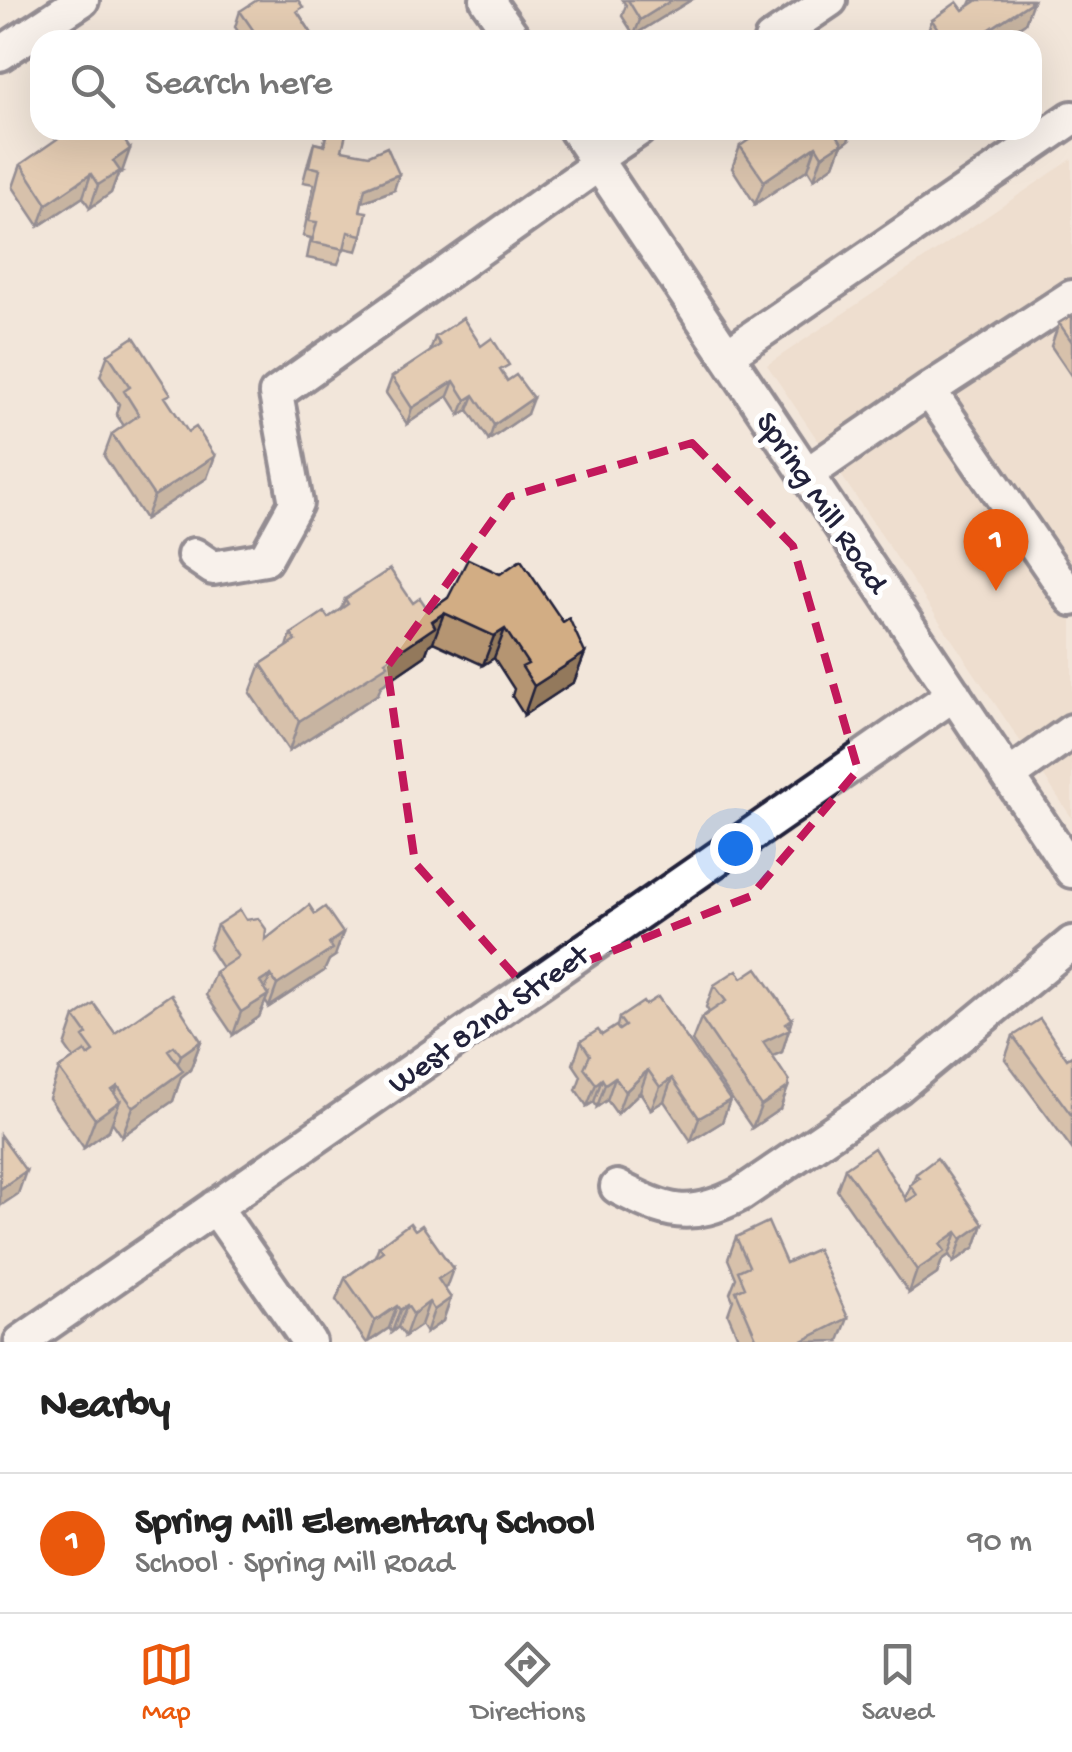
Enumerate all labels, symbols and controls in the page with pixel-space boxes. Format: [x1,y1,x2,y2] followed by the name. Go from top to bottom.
[30,30,1042,140] search box
[65,58,120,113] icon: search
[145,63,332,107] text: Search here
[745,406,896,604] street label: Spring Mill Road
[964,508,1028,591] pin: 1
[710,823,761,874] your location
[382,936,600,1104] street label: West 82nd Street
[40,1383,170,1432] text: Nearby
[135,1502,595,1546] text: Spring Mill Elementary School
[66,1524,79,1562] text: 1
[968,1524,1032,1562] text: 90 m
[135,1546,454,1584] text: School · Spring Mill Road
[139,1637,194,1730] tab: Map
[471,1637,585,1730] tab: Directions
[862,1637,933,1730] tab: Saved

